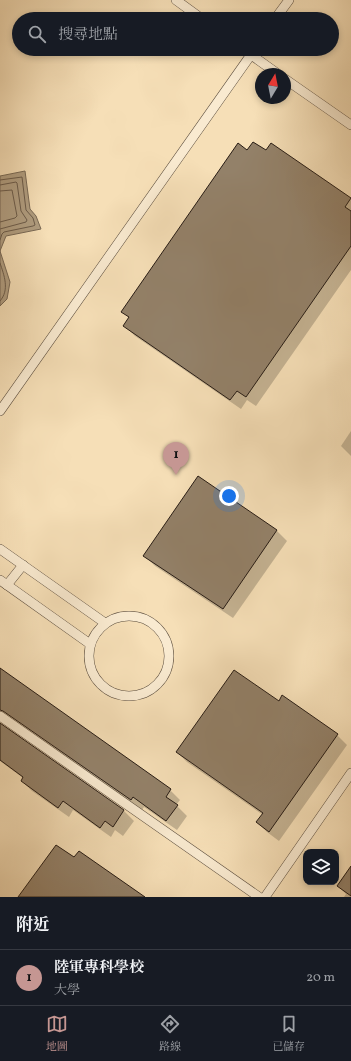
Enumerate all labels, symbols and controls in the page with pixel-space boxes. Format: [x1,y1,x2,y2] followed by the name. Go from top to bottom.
[12,12,339,56] search box
[26,23,48,45] icon: search
[58,25,118,46] text: 搜尋地點
[255,68,291,104] north arrow
[163,442,189,475] pin: 1
[219,486,239,506] your location
[303,849,339,885] map controls
[303,849,339,885] button: layers
[16,914,50,937] text: 附近
[54,958,144,979] text: 陸軍專科學校
[26,969,32,987] text: 1
[306,969,335,987] text: 20 m
[54,982,80,1000] text: 大學
[46,1013,68,1055] tab: 地圖
[159,1013,181,1055] tab: 路線
[272,1013,305,1055] tab: 已儲存

